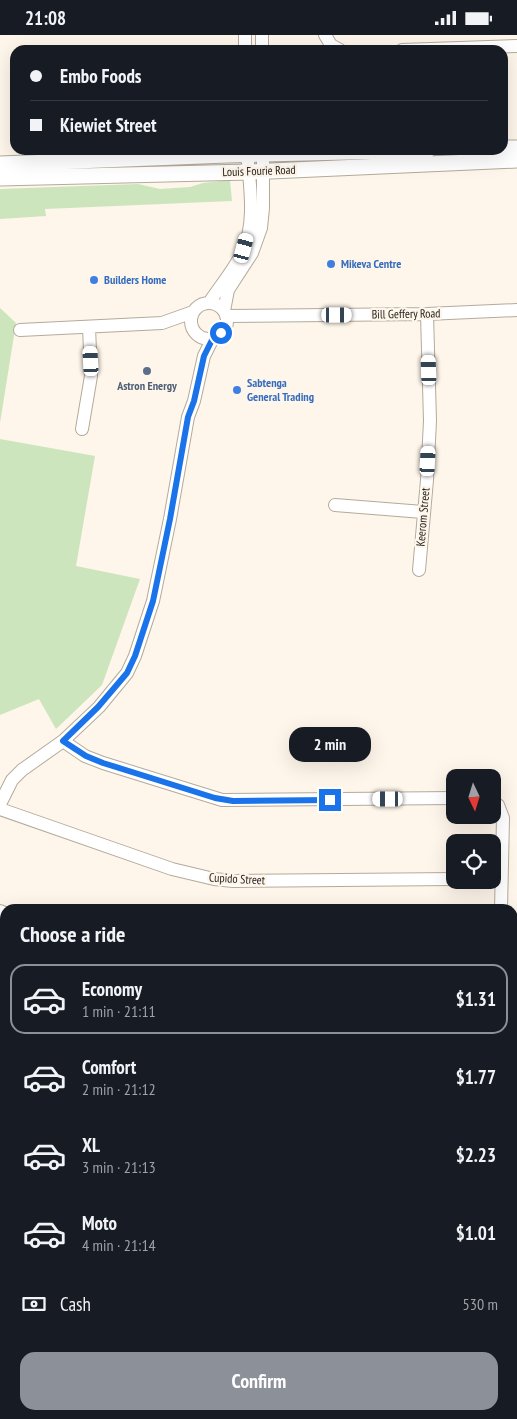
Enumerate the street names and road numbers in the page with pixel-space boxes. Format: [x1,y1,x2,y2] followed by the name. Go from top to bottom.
[222,162,296,179] street label: Louis Fourie Road
[371,305,440,322] street label: Bill Geffery Road
[412,486,433,547] street label: Keerom Street
[209,870,266,887] street label: Cupido Street

